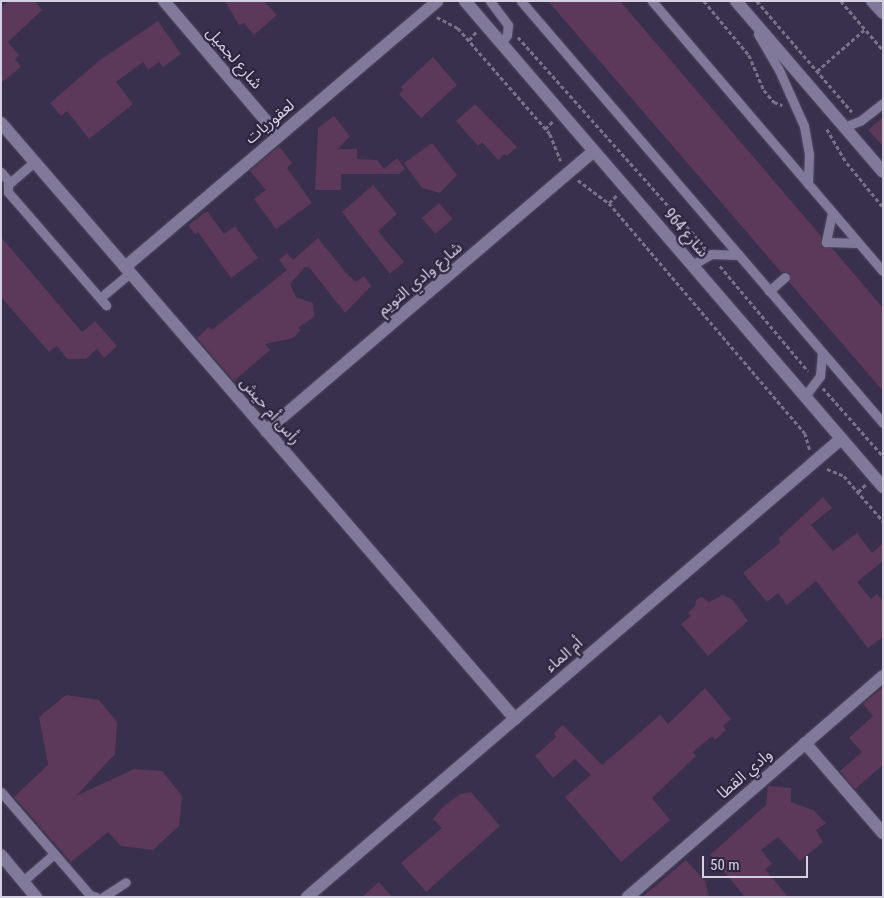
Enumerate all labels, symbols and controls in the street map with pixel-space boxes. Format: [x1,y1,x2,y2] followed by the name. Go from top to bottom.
[202,23,266,93] street label: شارع لجميل
[241,96,299,148] street label: لعقوريات
[660,205,712,261] street label: شارع 964
[374,238,466,320] street label: شارع وادي التويم
[235,373,305,449] street label: رأس أم حيش
[541,633,587,677] street label: أم الماء
[714,745,776,803] street label: وادي القطا
[704,846,810,878] scale bar
[710,856,740,874] text: 50 m

